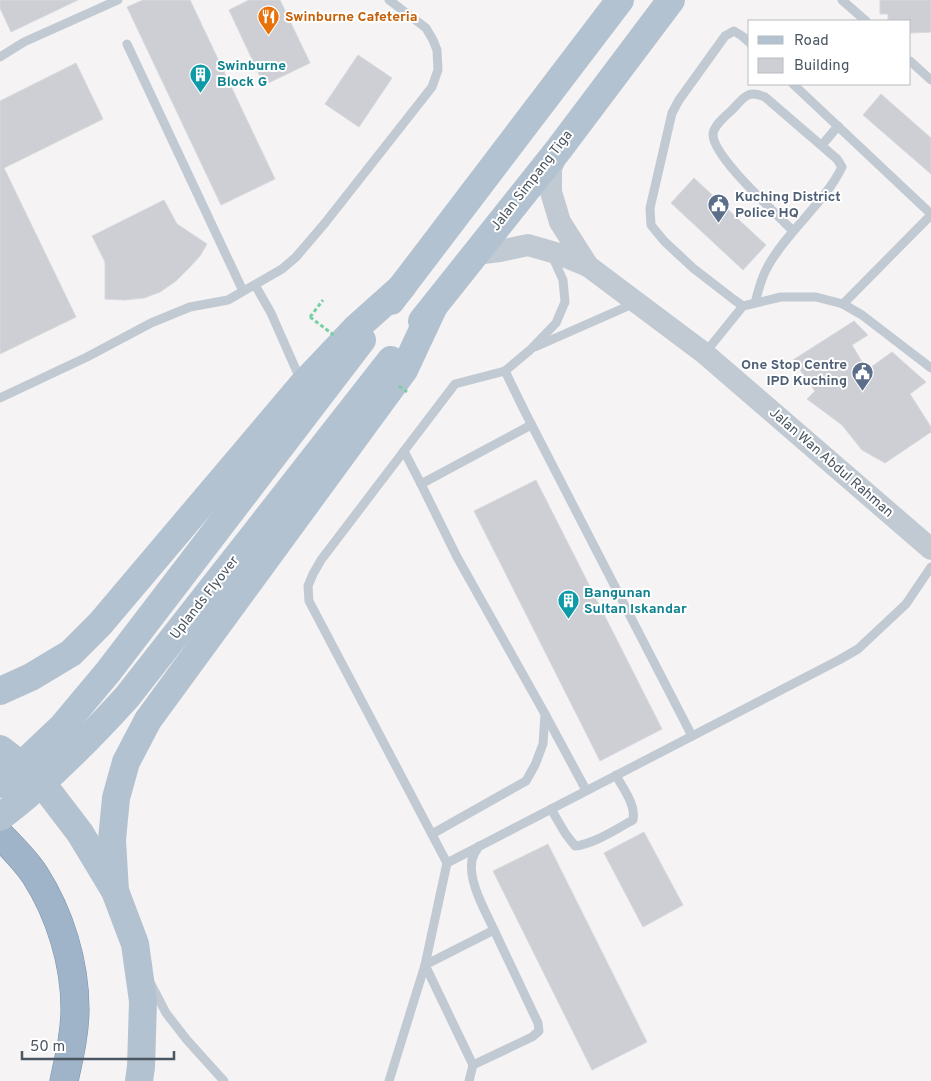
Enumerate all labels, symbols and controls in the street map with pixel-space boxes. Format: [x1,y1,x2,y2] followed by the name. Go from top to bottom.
[257,5,281,36] restaurant icon: Swinburne Cafeteria
[285,9,418,26] place label: Swinburne Cafeteria
[748,20,911,85] legend
[794,32,829,51] text: Road
[794,57,849,76] text: Building
[217,58,286,91] place label: Swinburne Block G
[189,62,213,93] building icon: Swinburne Block G
[488,127,576,235] street label: Jalan Simpang Tiga
[735,189,841,222] place label: Kuching District Police HQ
[707,193,731,224] public building icon: Kuching District Police HQ
[741,357,847,390] place label: One Stop Centre IPD Kuching
[851,361,875,392] public building icon: One Stop Centre IPD Kuching
[765,404,897,522] street label: Jalan Wan Abdul Rahman
[167,552,243,643] street label: Uplands Flyover
[584,585,687,618] place label: Bangunan Sultan Iskandar
[556,589,580,620] building icon: Bangunan Sultan Iskandar
[22,1028,175,1060] scale bar
[30,1038,65,1057] text: 50 m

